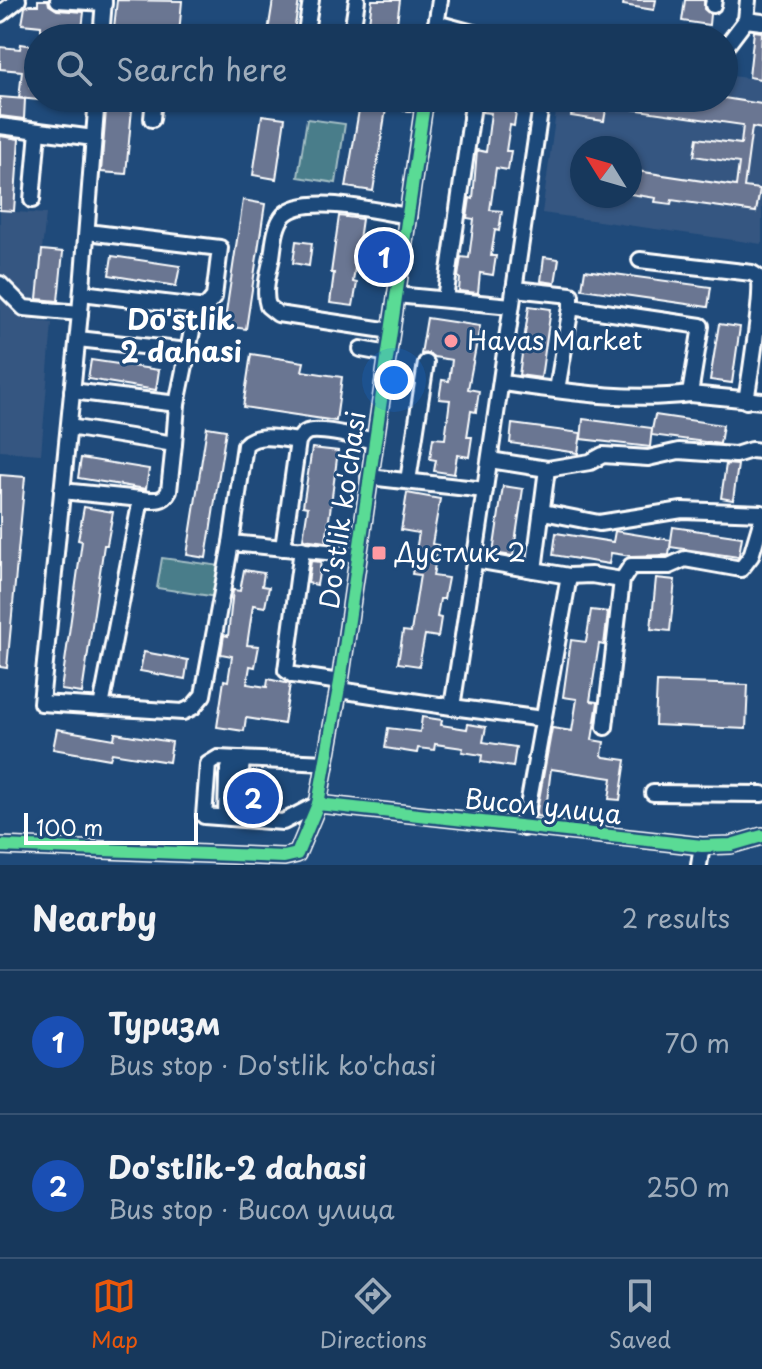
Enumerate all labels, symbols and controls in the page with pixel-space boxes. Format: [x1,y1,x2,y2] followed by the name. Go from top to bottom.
[24,24,738,112] search box
[52,46,96,90] icon: search
[116,46,288,91] text: Search here
[570,136,642,208] north arrow
[358,227,410,287] pin: 1
[120,297,242,372] district label: Do'stlik 2 dahasi
[467,320,642,359] place label: Havas Market
[442,332,460,350] marker: Havas Market
[374,360,414,400] your location
[308,408,375,611] street label: Do'stlik ko'chasi
[394,532,526,571] place label: Дустлик 2
[370,544,388,562] marker: Дустлик 2
[227,768,279,828] pin: 2
[463,778,624,833] street label: Висол улица
[24,809,198,845] scale bar
[36,810,103,843] text: 100 m
[32,891,157,943] text: Nearby
[622,898,730,937] text: 2 results
[108,1000,220,1045] text: Туризм
[52,1023,64,1062] text: 1
[665,1023,730,1062] text: 70 m
[108,1045,436,1084] text: Bus stop · Do'stlik ko'chasi
[108,1144,367,1189] text: Do'stlik-2 dahasi
[49,1167,67,1206] text: 2
[646,1167,730,1206] text: 250 m
[108,1189,395,1228] text: Bus stop · Висол улица
[91,1274,138,1355] tab: Map
[320,1274,427,1355] tab: Directions
[609,1274,671,1355] tab: Saved

